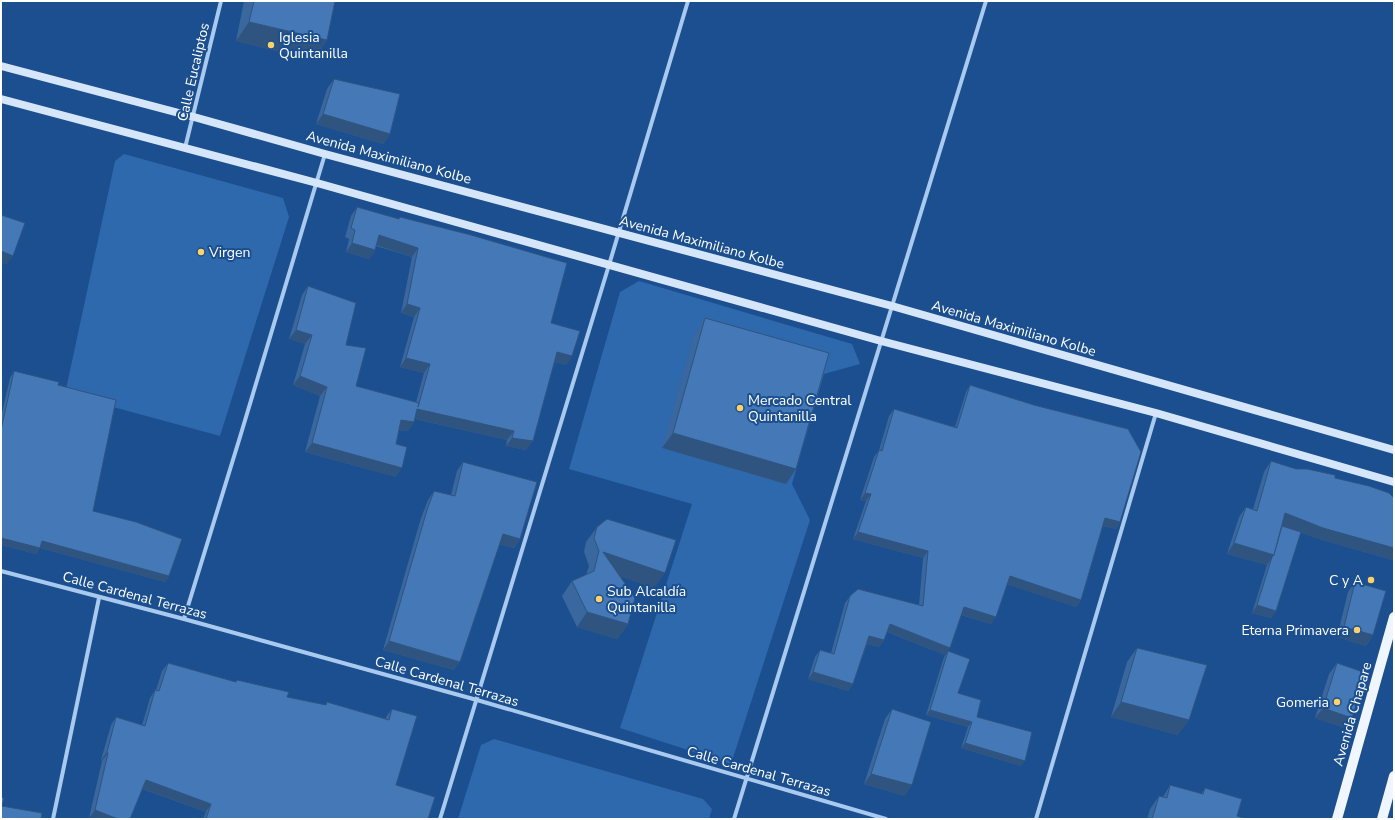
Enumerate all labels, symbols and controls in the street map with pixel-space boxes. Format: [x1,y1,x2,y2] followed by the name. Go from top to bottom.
[173,21,214,123] street label: Calle Eucaliptos
[279,28,348,63] place label: Iglesia Quintanilla
[266,40,276,50] marker: Iglesia Quintanilla
[304,126,474,189] street label: Avenida Maximiliano Kolbe
[617,211,787,274] street label: Avenida Maximiliano Kolbe
[208,243,250,262] place label: Virgen
[196,247,206,257] marker: Virgen
[929,296,1098,361] street label: Avenida Maximiliano Kolbe
[748,391,852,426] place label: Mercado Central Quintanilla
[735,403,745,413] marker: Mercado Central Quintanilla
[61,567,209,624] street label: Calle Cardenal Terrazas
[1329,571,1363,590] place label: C y A
[1366,575,1376,585] marker: C y A
[607,582,686,617] place label: Sub Alcaldía Quintanilla
[594,594,604,604] marker: Sub Alcaldía Quintanilla
[1241,621,1349,640] place label: Eterna Primavera
[1352,625,1362,635] marker: Eterna Primavera
[373,652,521,711] street label: Calle Cardenal Terrazas
[1329,660,1376,768] street label: Avenida Chapare
[1276,693,1329,712] place label: Gomeria
[1332,697,1342,707] marker: Gomeria
[685,742,833,801] street label: Calle Cardenal Terrazas

